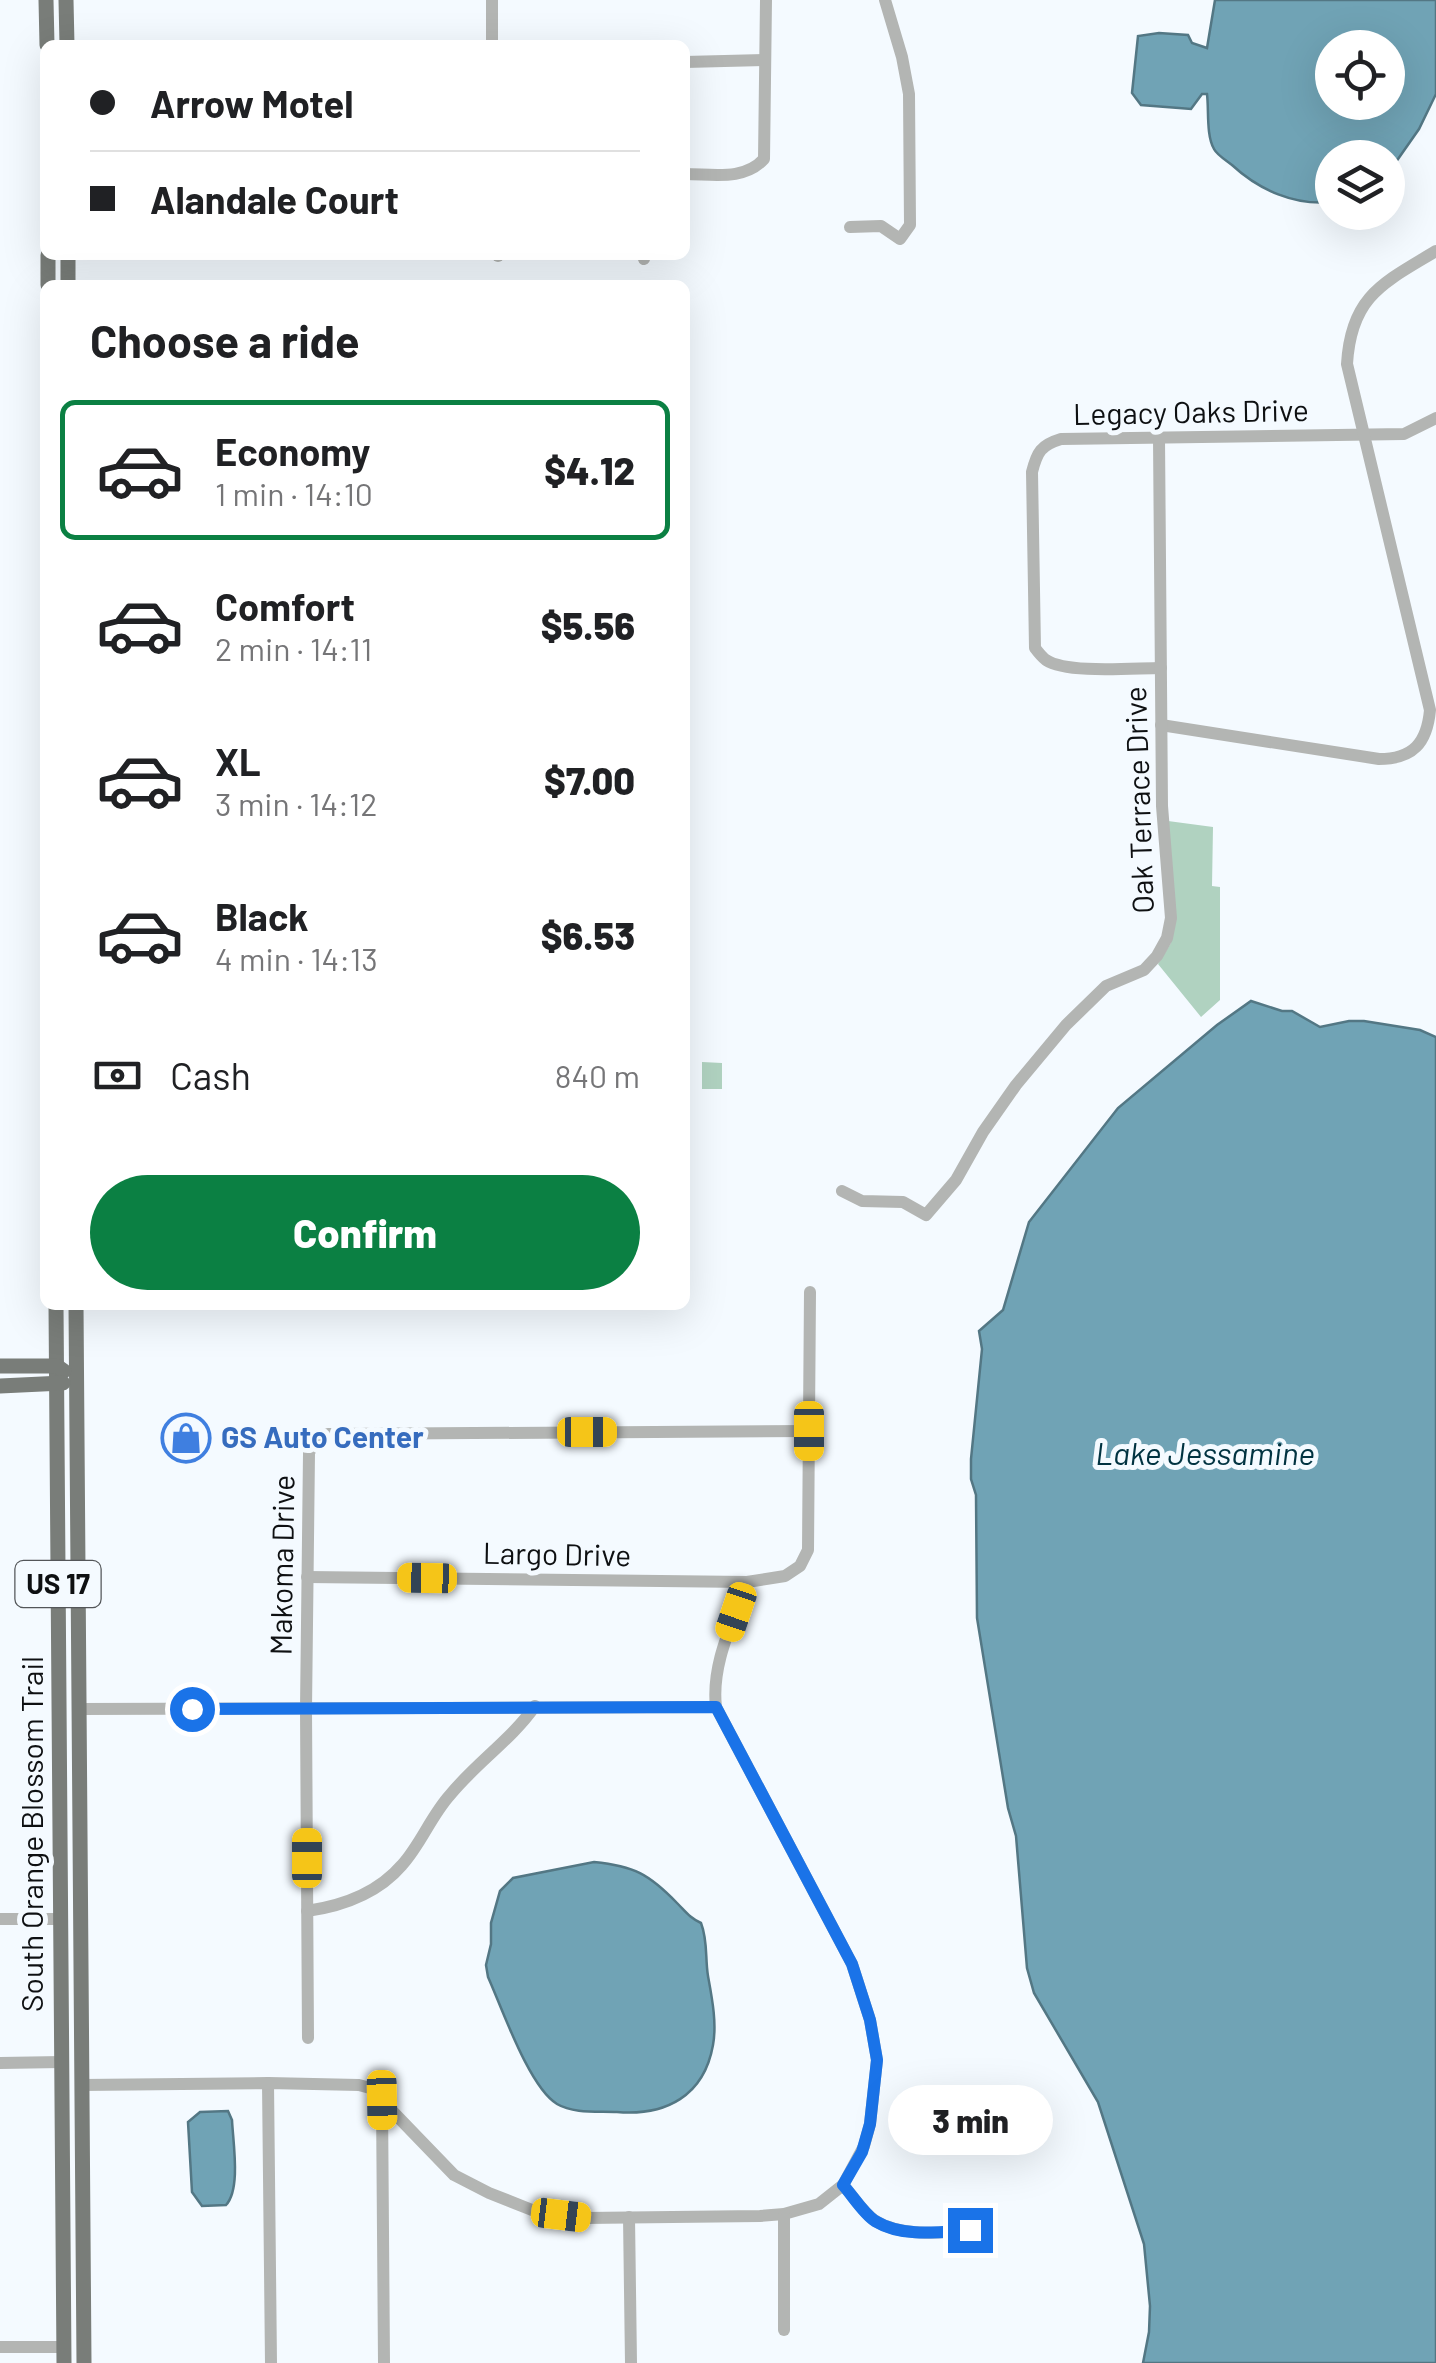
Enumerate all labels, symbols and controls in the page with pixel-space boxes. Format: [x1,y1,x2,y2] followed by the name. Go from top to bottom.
[1315,30,1405,230] map controls
[1315,30,1405,120] button: locate
[150,80,354,126] text: Arrow Motel
[1315,140,1405,230] button: layers
[150,176,399,222] text: Alandale Court
[90,313,360,367] text: Choose a ride
[1073,391,1309,431] street label: Legacy Oaks Drive
[95,425,185,515] icon: car
[215,428,370,474] text: Economy
[544,447,635,493] text: $4.12
[215,474,373,512] text: 1 min · 14:10
[95,580,185,670] icon: car
[215,583,355,629] text: Comfort
[541,602,635,648] text: $5.56
[215,629,372,667] text: 2 min · 14:11
[1116,686,1160,914] street label: Oak Terrace Drive
[95,735,185,825] icon: car
[215,738,261,784] text: XL
[544,757,635,803] text: $7.00
[215,784,377,822] text: 3 min · 14:12
[95,890,185,980] icon: car
[215,893,309,939] text: Black
[541,912,635,958] text: $6.53
[215,939,378,977] text: 4 min · 14:13
[90,1048,145,1103] icon: cash
[170,1052,251,1098] text: Cash
[555,1056,640,1094] text: 840 m
[90,1175,640,1290] button: Confirm
[794,1401,824,1461] car
[160,1412,212,1464] shop icon: GS Auto Center
[557,1417,617,1447] car
[221,1418,424,1454] place label: GS Auto Center
[1095,1433,1315,1471] water label: Lake Jessamine
[261,1474,301,1656] street label: Makoma Drive
[483,1534,631,1572] street label: Largo Drive
[15,1561,100,1607] road number: US 17
[397,1562,457,1594] car
[712,1579,760,1645] car
[13,1656,49,2012] street label: South Orange Blossom Trail
[170,1687,215,1732] route start
[292,1828,322,1888] car
[366,2070,398,2130] car
[888,2085,1052,2155] callout: 3 min
[932,2101,1009,2139] text: 3 min
[529,2196,593,2234] car
[948,2208,993,2253] route end

